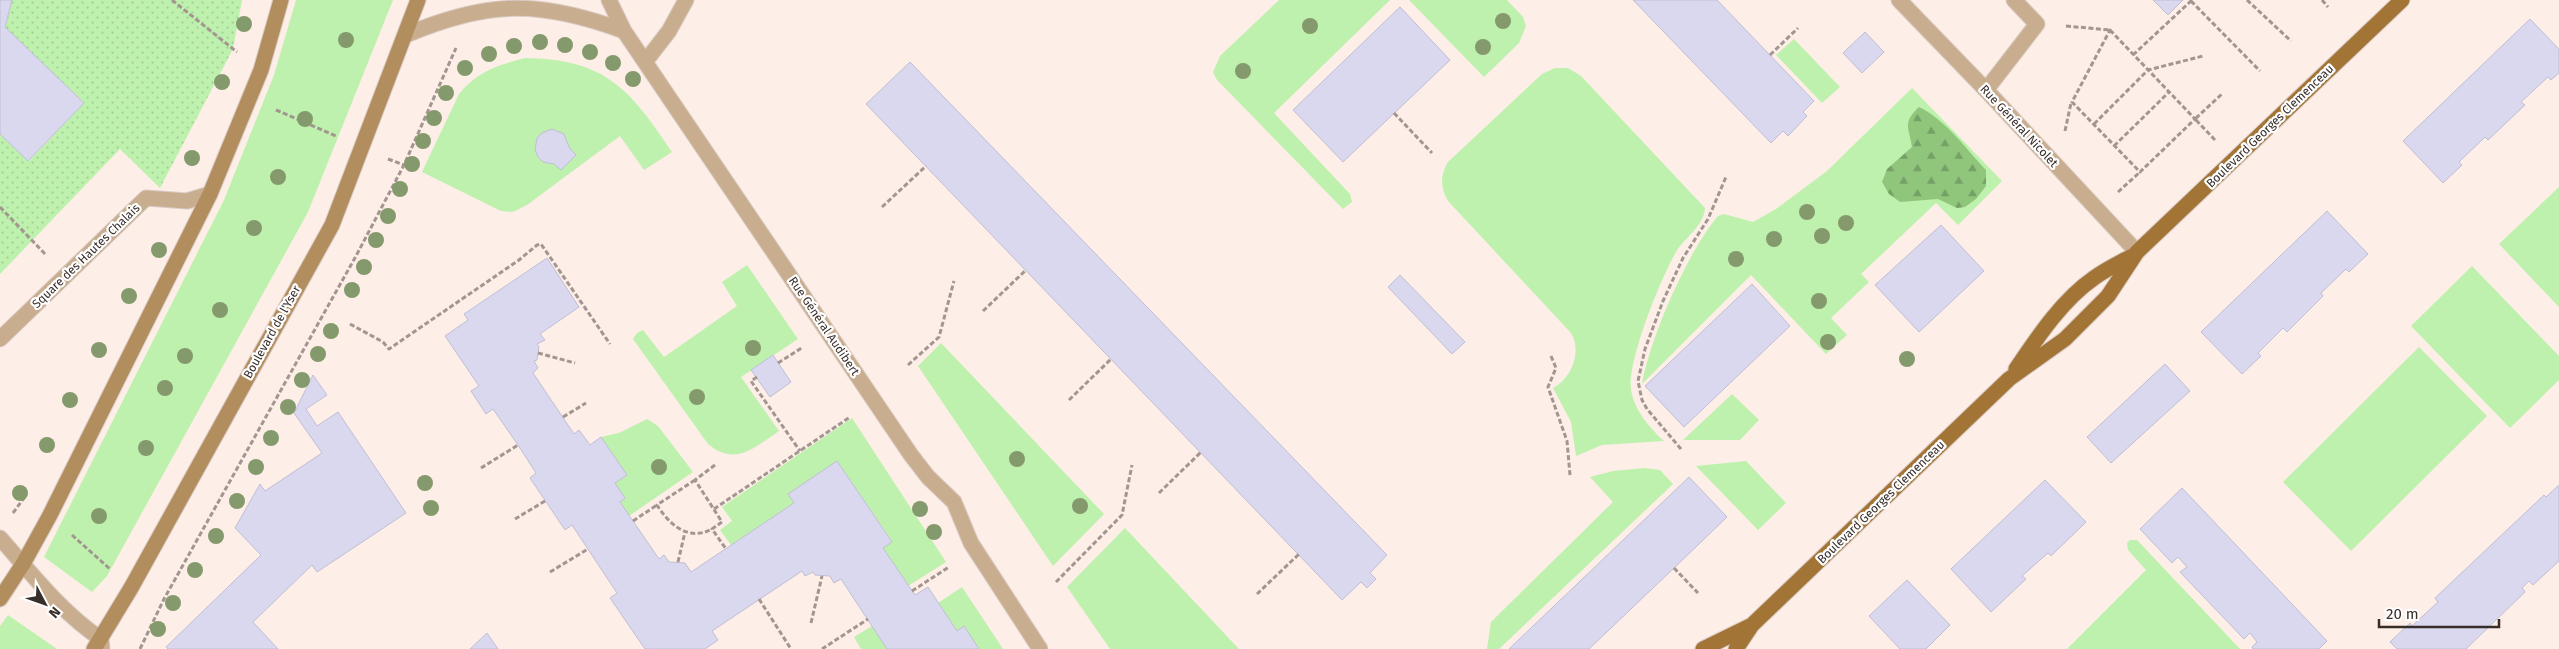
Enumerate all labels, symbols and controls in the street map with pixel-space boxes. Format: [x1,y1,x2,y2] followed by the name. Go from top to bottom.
[2204,62,2336,190] street label: Boulevard Georges Clemenceau
[1977,82,2061,171] street label: Rue Général Nicolet
[29,201,143,311] street label: Square des Hautes Chalais
[786,274,863,379] street label: Rue Général Audibert
[241,283,303,381] street label: Boulevard de l'Yser
[1815,438,1947,566] street label: Boulevard Georges Clemenceau
[20,579,70,629] north arrow
[2379,596,2499,628] scale bar
[45,603,64,621] text: N
[2386,605,2419,623] text: 20 m

